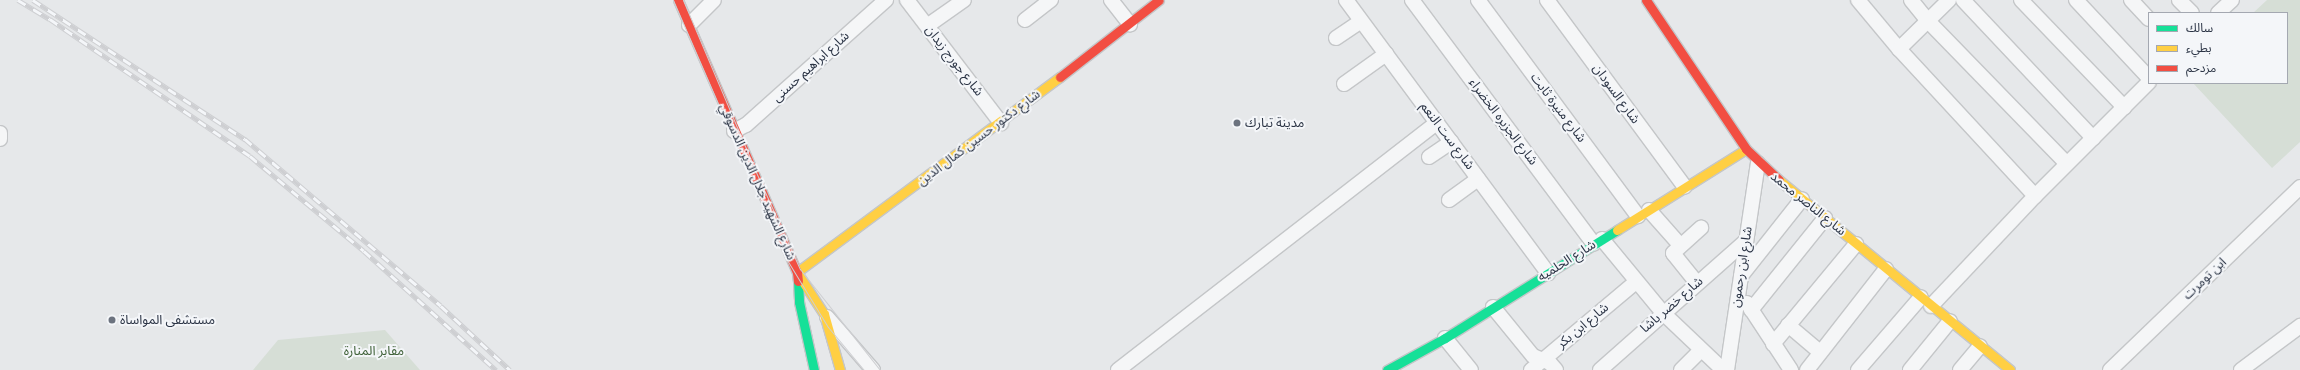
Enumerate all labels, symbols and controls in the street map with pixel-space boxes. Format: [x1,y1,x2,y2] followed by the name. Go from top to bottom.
[2148,12,2288,84] legend
[2186,20,2213,36] text: سالك
[922,23,986,99] street label: شارع جورج زيدان
[769,28,853,106] street label: شارع ابراهيم حسنى
[2186,40,2212,56] text: بطيء
[2186,60,2216,76] text: مزدحم
[1589,61,1643,127] street label: شارع السودان
[1527,70,1589,146] street label: شارع منيرة ثابت
[1465,75,1541,169] street label: شارع الجزيره الخضراء
[914,87,1044,189] street label: شارع دكتور حسين كمال الدين
[1416,99,1478,173] street label: شارع ست النعم
[715,101,799,263] street label: شارع الشهيد جلال الدين الدسوقي
[1245,115,1304,131] place label: مدينة تبارك
[1232,118,1242,128] marker: مدينة تبارك
[1767,169,1849,239] street label: شارع الناصر محمد
[1728,225,1756,309] street label: شارع ابن رحمون
[1535,237,1599,285] street label: شارع الحلميه
[2180,255,2230,303] street label: ابن تومرت
[1638,274,1706,336] street label: شارع خضر باشا
[1554,300,1612,352] street label: شارع ابن بكر
[120,312,215,328] place label: مستشفى المواساة
[107,315,117,325] marker: مستشفى المواساة
[344,343,404,359] park label: مقابر المنارة

